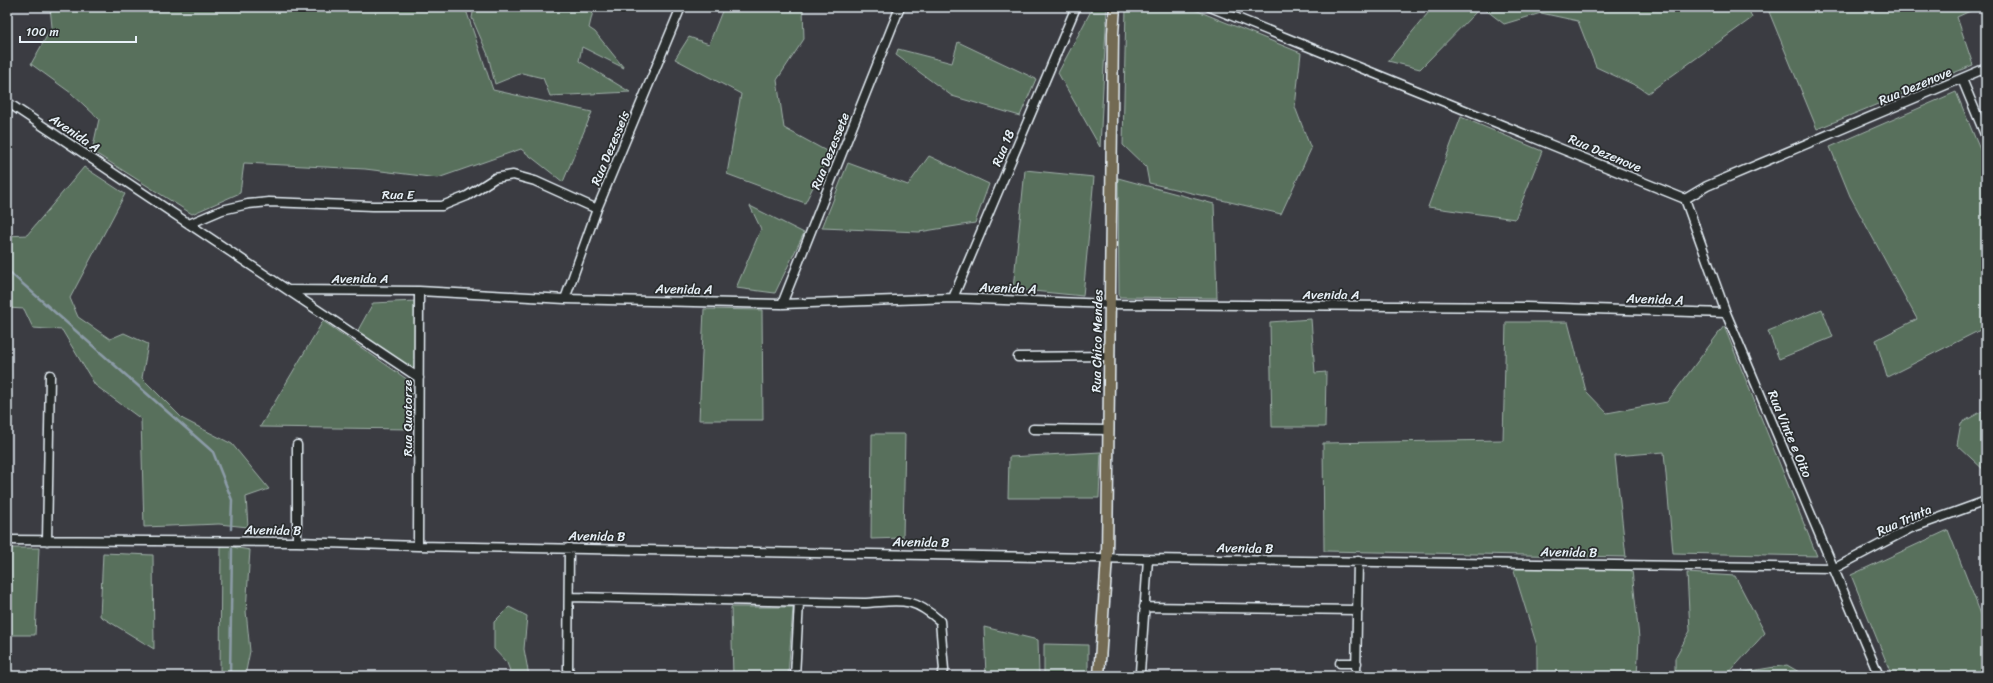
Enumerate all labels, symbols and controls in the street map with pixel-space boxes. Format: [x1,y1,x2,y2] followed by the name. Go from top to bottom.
[20,18,136,44] scale bar
[26,21,59,43] text: 100 m
[1875,60,1955,112] street label: Rua Dezenove
[584,106,636,189] street label: Rua Dezesseis
[44,107,105,159] street label: Avenida A
[804,109,856,193] street label: Rua Dezessete
[985,126,1021,170] street label: Rua 18
[1565,127,1645,179] street label: Rua Dezenove
[382,183,415,206] street label: Rua E
[330,267,389,290] street label: Avenida A
[978,275,1037,300] street label: Avenida A
[654,277,713,301] street label: Avenida A
[1301,283,1360,306] street label: Avenida A
[1625,286,1684,311] street label: Avenida A
[1085,289,1109,393] street label: Rua Chico Mendes
[396,380,419,456] street label: Rua Quatorze
[1761,387,1819,482] street label: Rua Vinte e Oito
[1873,497,1936,542] street label: Rua Trinta
[243,518,302,542] street label: Avenida B
[567,524,626,548] street label: Avenida B
[891,530,950,554] street label: Avenida B
[1215,536,1274,560] street label: Avenida B
[1539,540,1598,564] street label: Avenida B

